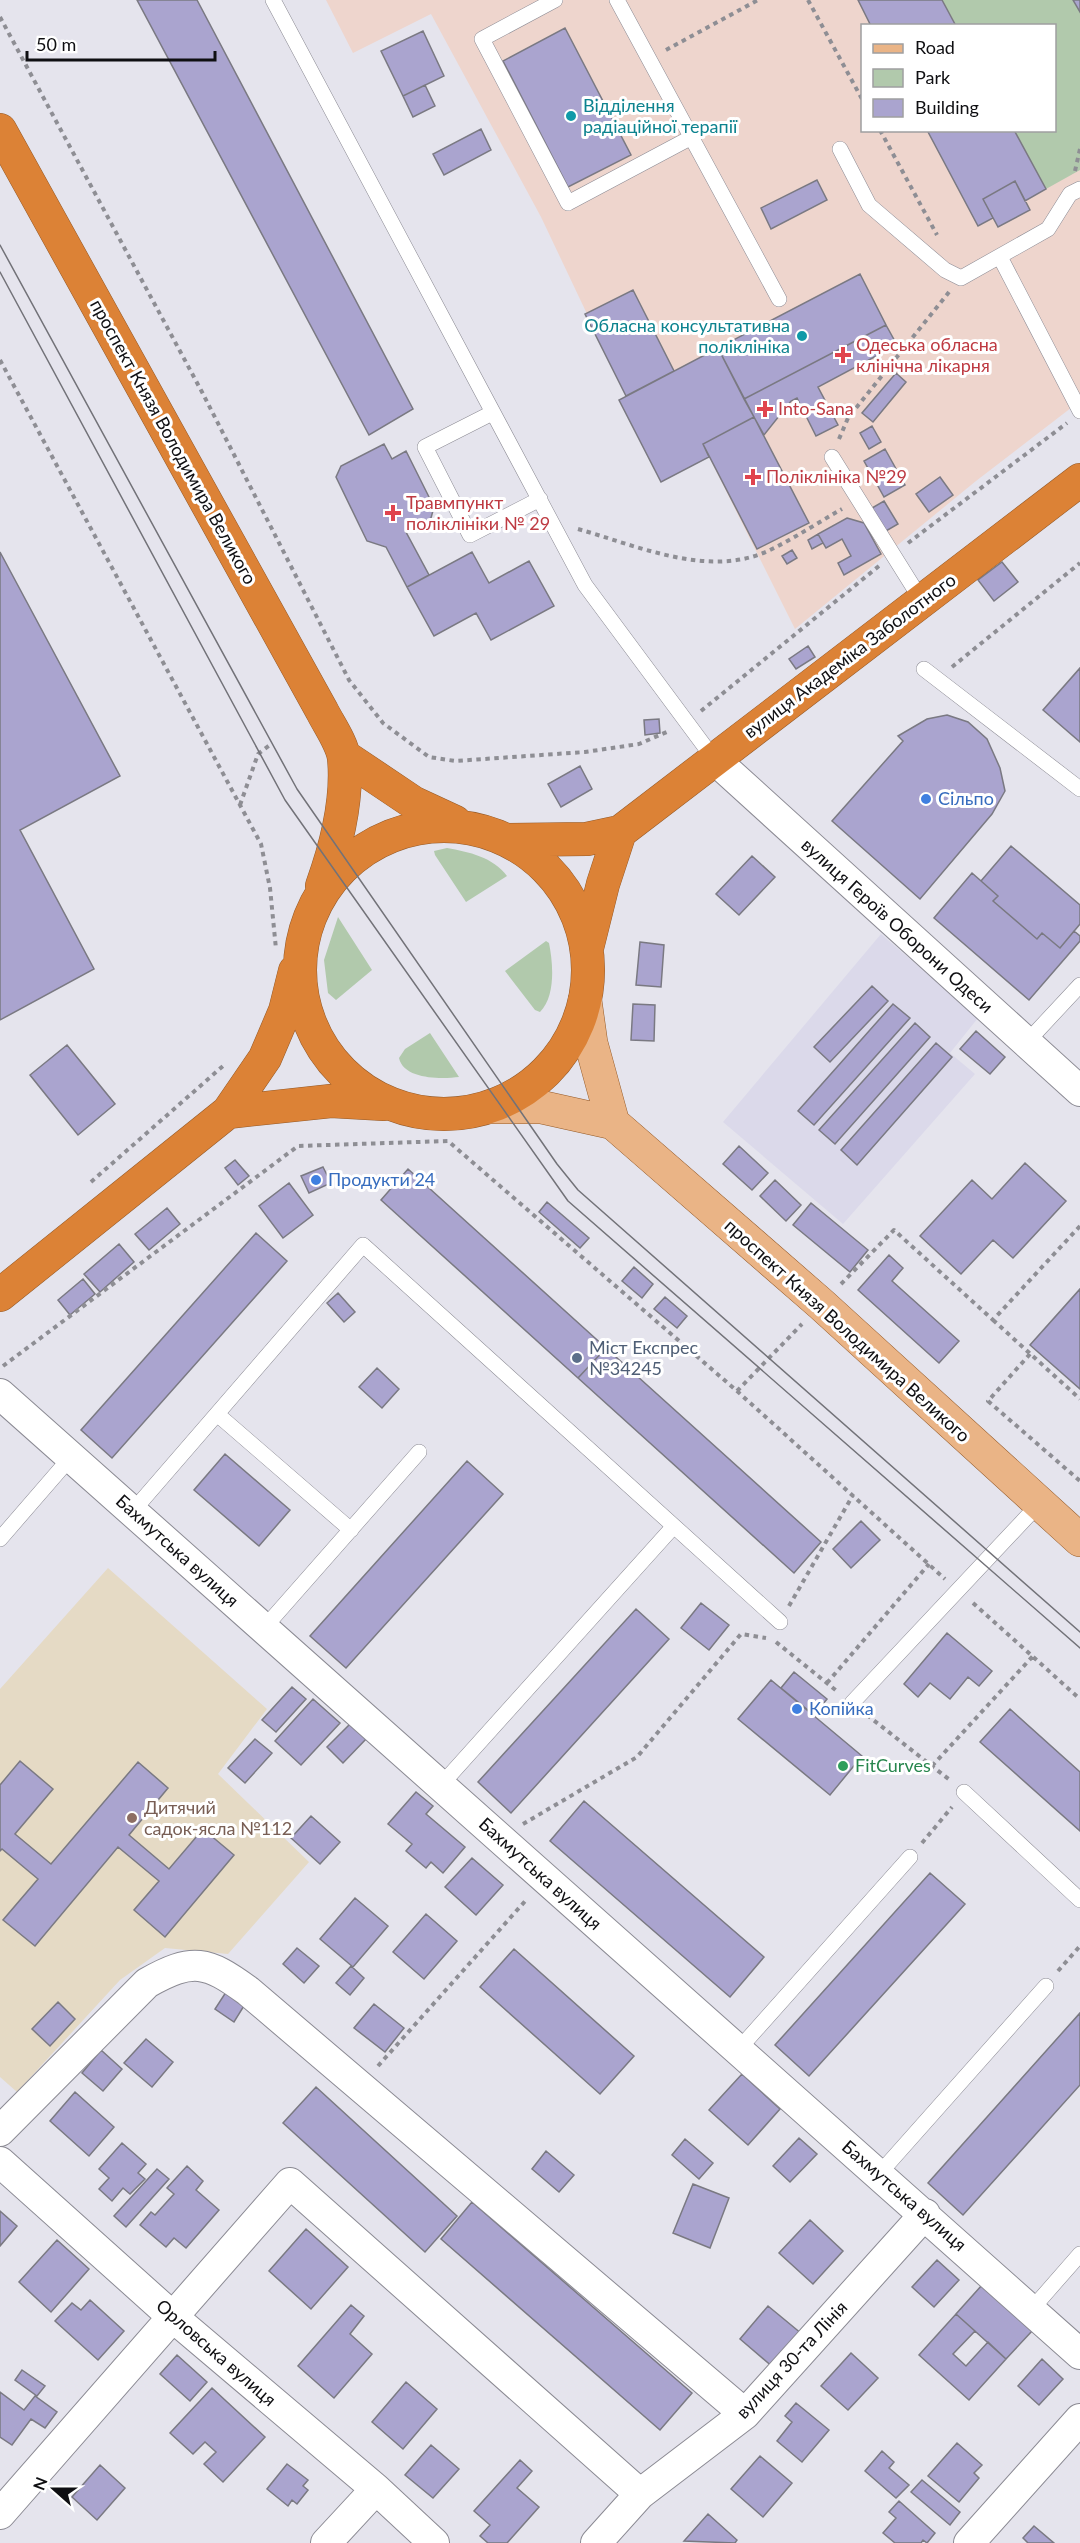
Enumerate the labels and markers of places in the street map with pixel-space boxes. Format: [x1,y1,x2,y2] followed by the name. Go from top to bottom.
[583,94,738,137] place label: Відділення радіаційної терапії
[564,109,578,123] marker: Відділення радіаційної терапії
[584,314,790,357] place label: Обласна консультативна поліклініка
[795,329,809,343] marker: Обласна консультативна поліклініка
[856,333,998,376] place label: Одеська обласна клінічна лікарня
[834,346,852,364] marker: Одеська обласна клінічна лікарня
[778,397,854,419] place label: Into-Sana
[756,400,774,418] marker: Into-Sana
[766,465,907,487] place label: Поліклініка №29
[744,468,762,486] marker: Поліклініка №29
[406,491,550,534] place label: Травмпункт поліклініки № 29
[384,504,402,522] marker: Травмпункт поліклініки № 29
[938,787,994,809] place label: Сільпо
[919,792,933,806] marker: Сільпо
[328,1168,435,1190] place label: Продукти 24
[309,1173,323,1187] marker: Продукти 24
[589,1336,699,1379] place label: Міст Експрес №34245
[570,1351,584,1365] marker: Міст Експрес №34245
[809,1697,874,1719] place label: Копійка
[790,1702,804,1716] marker: Копійка
[855,1754,931,1776] place label: FitCurves
[836,1759,850,1773] marker: FitCurves
[144,1796,292,1839] place label: Дитячий садок-ясла №112
[125,1811,139,1825] marker: Дитячий садок-ясла №112

